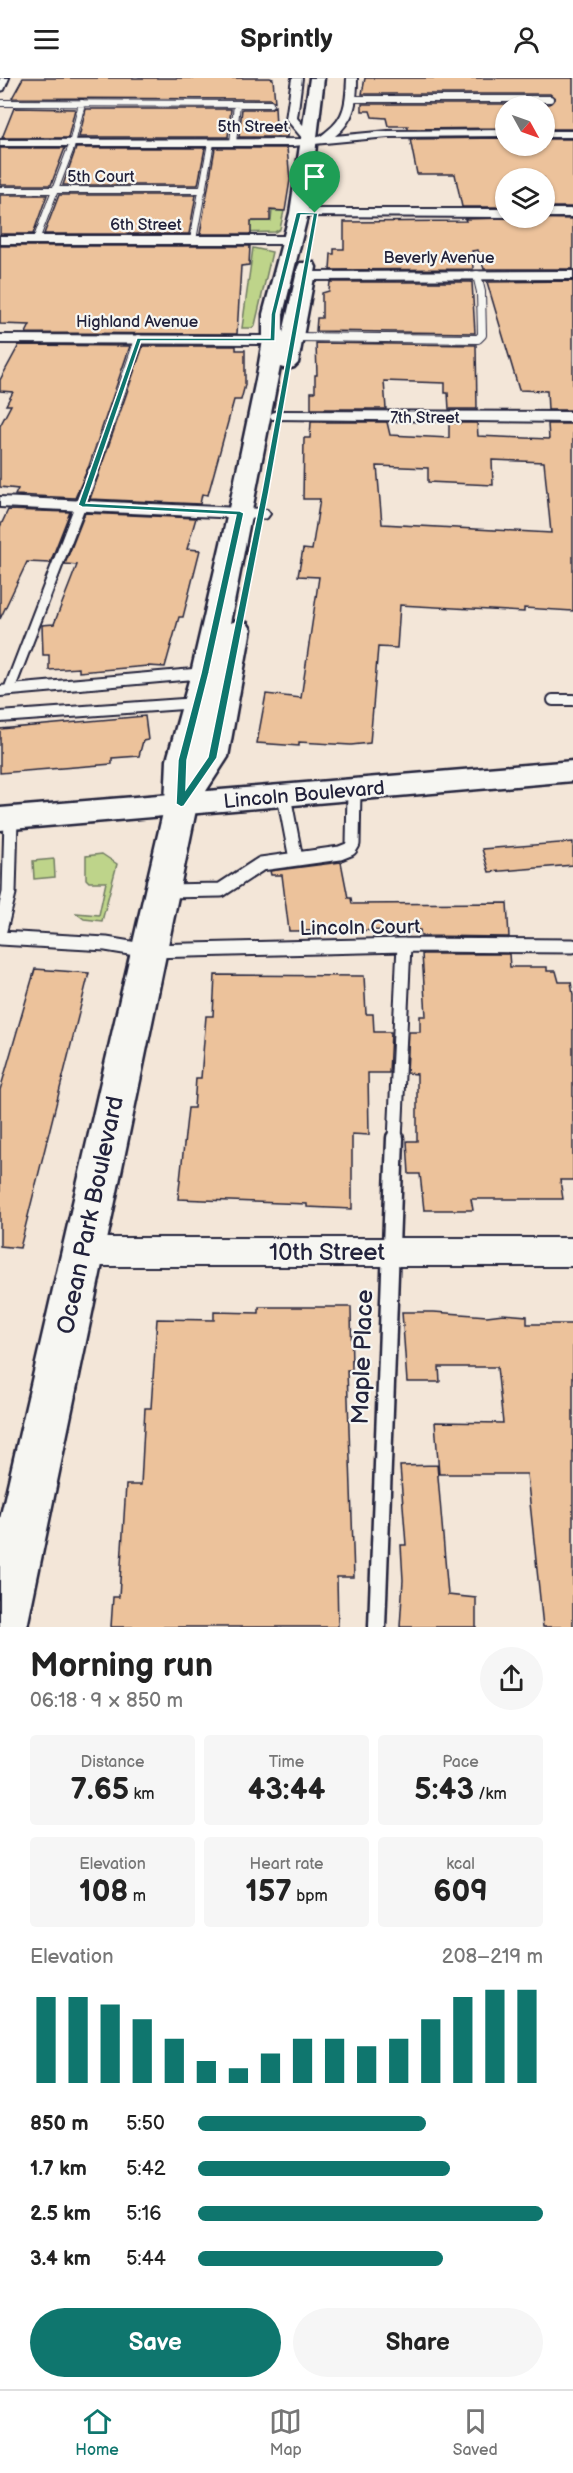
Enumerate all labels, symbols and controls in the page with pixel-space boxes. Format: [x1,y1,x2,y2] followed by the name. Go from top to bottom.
[30,23,63,56] icon: menu
[240,23,333,55] text: Sprintly
[510,23,543,56] icon: person
[495,96,555,156] north arrow
[495,96,555,228] map controls
[218,118,289,137] street label: 5th Street
[289,151,340,213] pin
[298,160,331,193] icon: arrive
[67,168,135,187] street label: 5th Court
[495,168,555,228] button: layers
[110,216,182,235] street label: 6th Street
[384,249,495,268] street label: Beverly Avenue
[76,313,199,332] street label: Highland Avenue
[390,409,460,428] street label: 7th Street
[223,776,386,814] street label: Lincoln Boulevard
[299,915,421,941] street label: Lincoln Court
[51,1094,130,1337] street label: Ocean Park Boulevard
[269,1238,386,1267] street label: 10th Street
[346,1289,379,1425] street label: Maple Place
[30,1646,213,1686] text: Morning run
[480,1647,543,1710] button: share
[30,1689,183,1713] text: 06:18 · 9 × 850 m
[81,1753,144,1772] text: Distance
[269,1753,304,1772] text: Time
[442,1753,479,1772] text: Pace
[70,1772,129,1808] text: 7.65
[248,1772,325,1808] text: 43:44
[414,1772,474,1808] text: 5:43
[129,1785,155,1804] text: km
[474,1785,507,1804] text: /km
[79,1855,146,1874] text: Elevation
[250,1855,323,1874] text: Heart rate
[446,1855,475,1874] text: kcal
[79,1874,128,1910] text: 108
[245,1874,292,1910] text: 157
[433,1874,488,1910] text: 609
[128,1887,146,1906] text: m
[292,1887,328,1906] text: bpm
[30,1945,113,1969] text: Elevation
[442,1945,543,1969] text: 208–219 m
[30,2112,88,2136] text: 850 m
[126,2112,165,2136] text: 5:50
[30,2157,87,2181] text: 1.7 km
[126,2157,166,2181] text: 5:42
[30,2202,91,2226] text: 2.5 km
[126,2202,161,2226] text: 5:16
[30,2247,91,2271] text: 3.4 km
[126,2247,166,2271] text: 5:44
[30,2308,281,2377] button: Save
[293,2308,543,2377] button: Share
[75,2405,119,2460] tab: Home
[269,2405,302,2460] tab: Map
[453,2405,498,2460] tab: Saved

